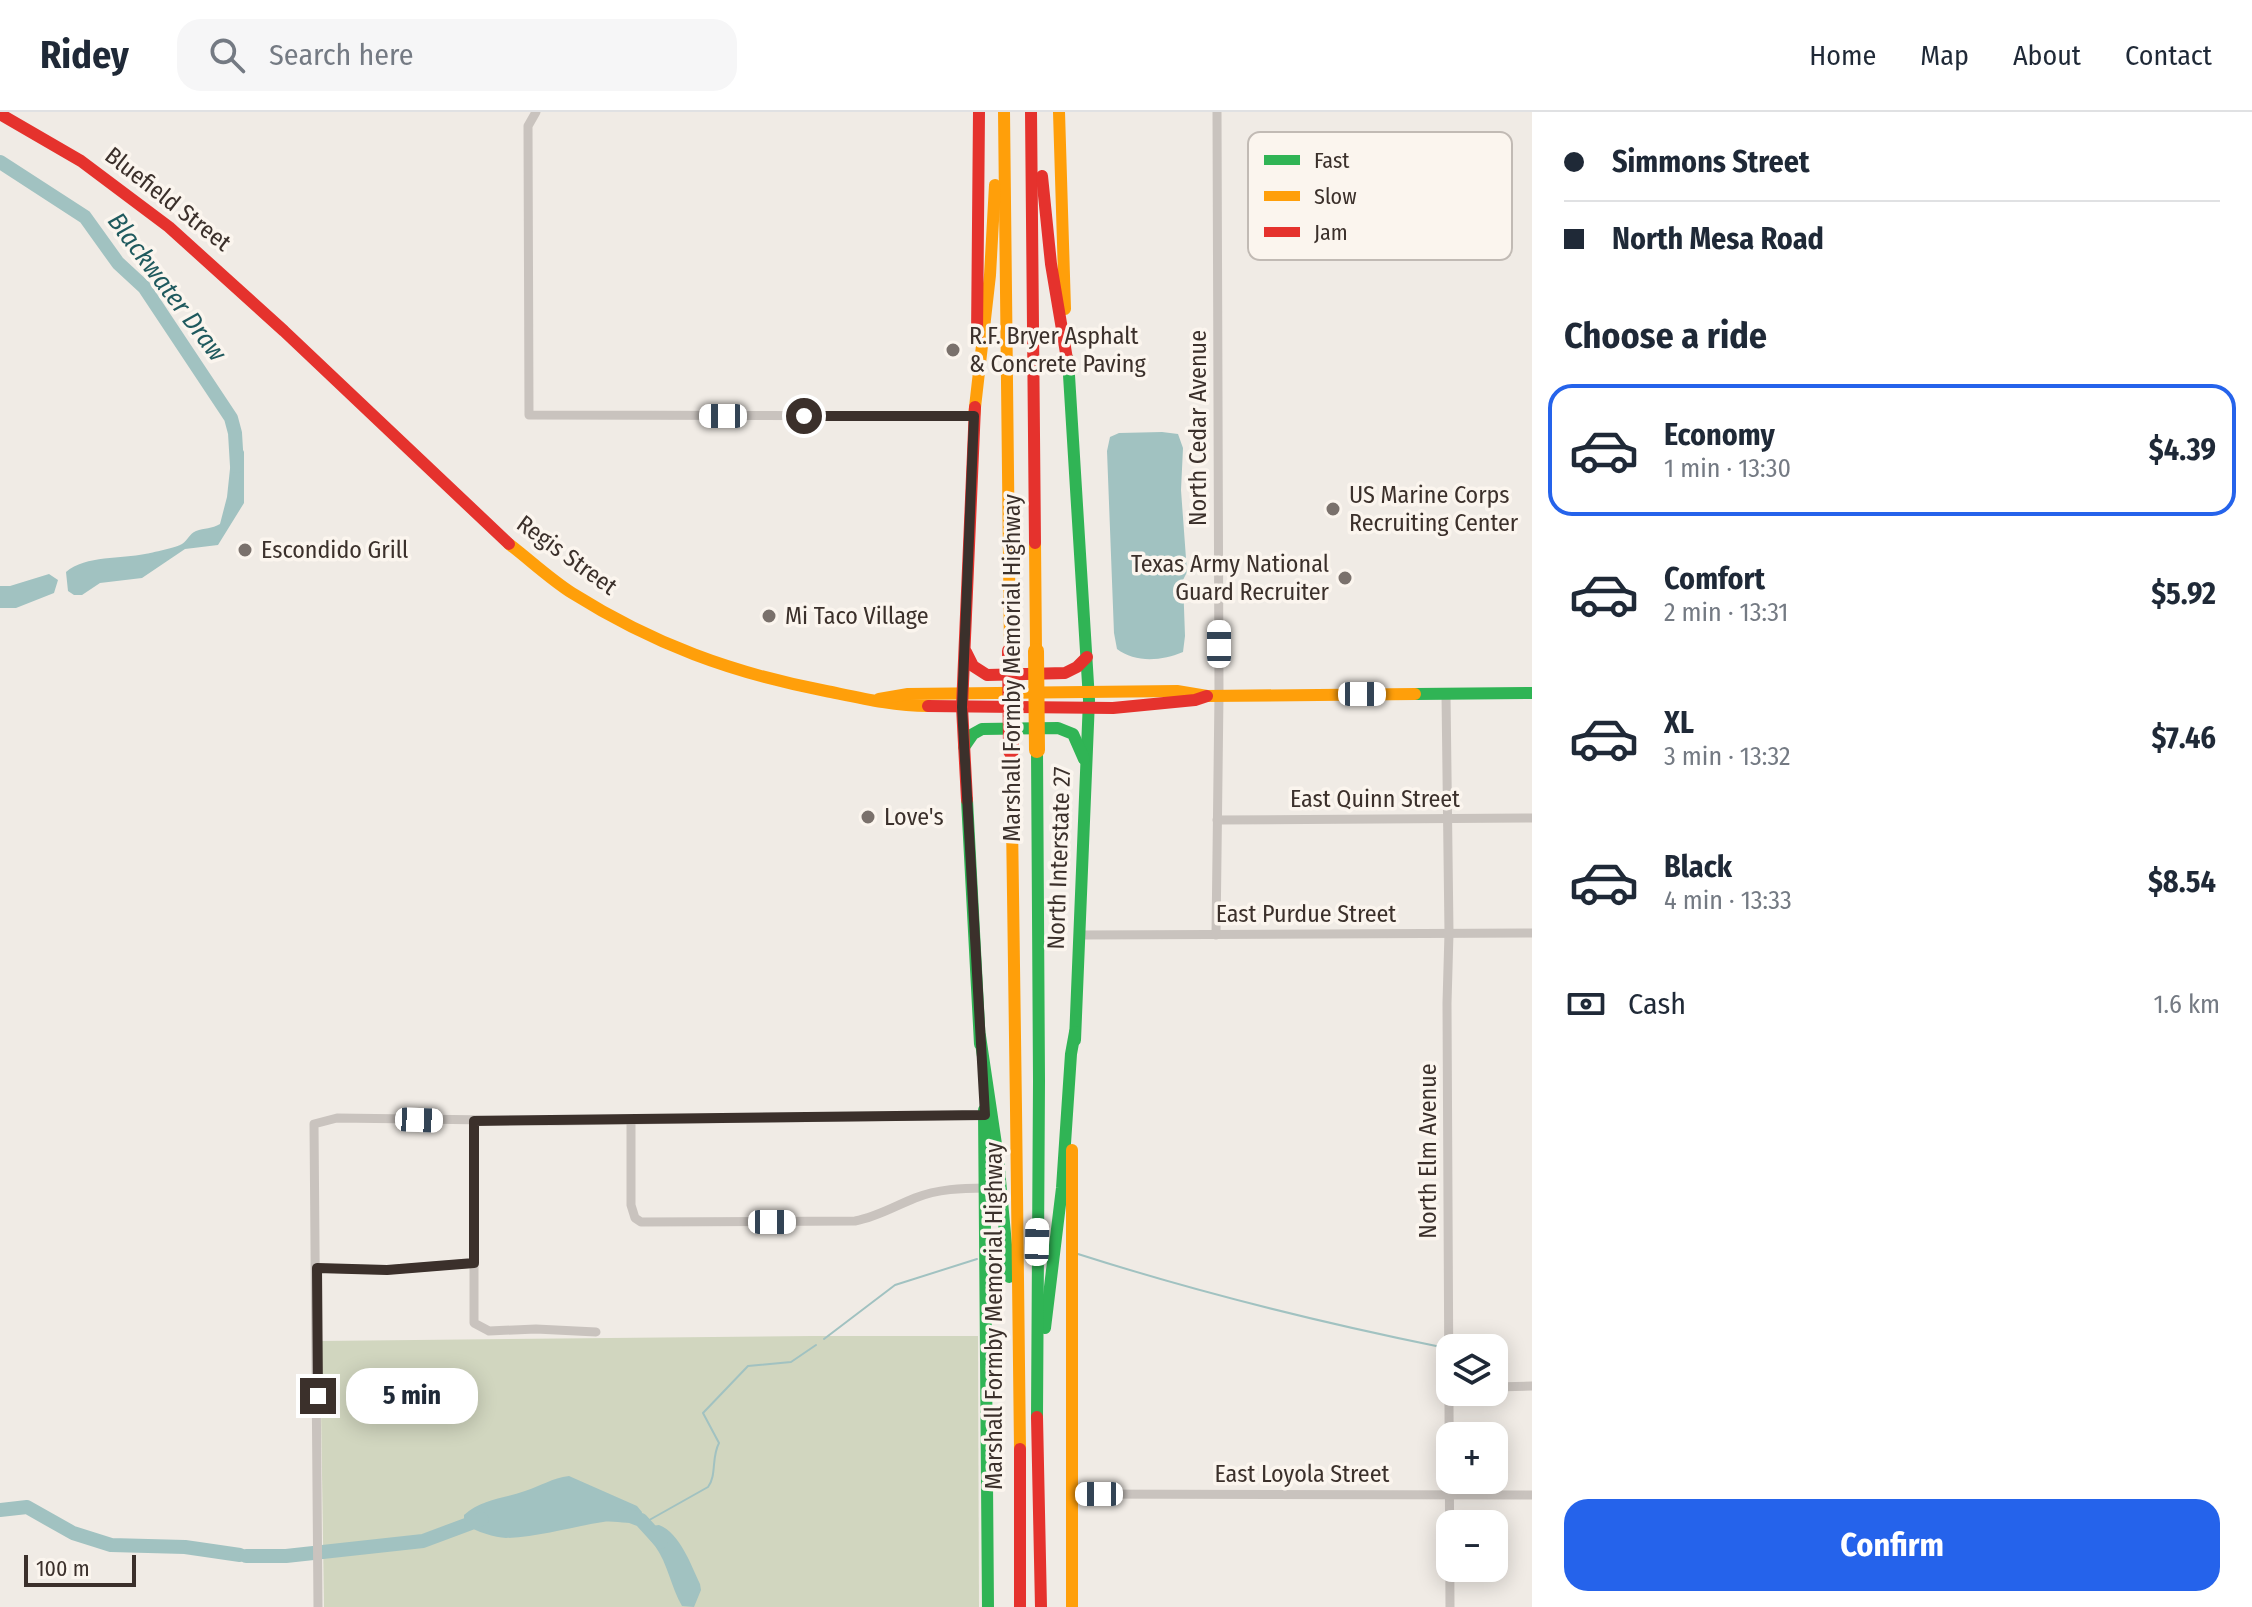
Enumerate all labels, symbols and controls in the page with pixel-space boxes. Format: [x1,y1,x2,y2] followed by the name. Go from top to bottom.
[177,19,737,91] search box
[40,32,129,78] text: Ridey
[205,33,249,77] icon: search
[269,37,414,73] text: Search here
[1809,39,1876,72] text: Home
[1920,39,1969,72] text: Map
[2013,39,2081,72] text: About
[2125,39,2212,72] text: Contact
[1248,132,1512,260] legend
[99,141,237,257] street label: Bluefield Street
[1612,144,1810,180] text: Simmons Street
[1314,147,1350,174] text: Fast
[1314,183,1357,210] text: Slow
[101,207,234,368] water label: Blackwater Draw
[1314,219,1348,246] text: Jam
[1612,221,1824,257] text: North Mesa Road
[1564,314,1767,358] text: Choose a ride
[969,322,1146,378] place label: R.F. Bryer Asphalt & Concrete Paving
[1184,330,1212,526] street label: North Cedar Avenue
[944,341,962,359] marker: R.F. Bryer Asphalt & Concrete Paving
[786,398,822,434] route start
[699,404,747,428] car
[1568,414,1640,486] icon: car
[1664,417,1775,453] text: Economy
[2149,432,2216,468] text: $4.39
[1664,453,1791,484] text: 1 min · 13:30
[1349,481,1519,537] place label: US Marine Corps Recruiting Center
[998,494,1026,842] street label: Marshall Formby Memorial Highway
[1324,500,1342,518] marker: US Marine Corps Recruiting Center
[512,509,623,601] street label: Regis Street
[261,536,408,564] place label: Escondido Grill
[236,541,254,559] marker: Escondido Grill
[1131,550,1330,606] place label: Texas Army National Guard Recruiter
[1568,558,1640,630] icon: car
[1664,561,1765,597] text: Comfort
[1336,569,1354,587] marker: Texas Army National Guard Recruiter
[2151,576,2216,612] text: $5.92
[1664,597,1788,628] text: 2 min · 13:31
[785,602,929,630] place label: Mi Taco Village
[760,607,778,625] marker: Mi Taco Village
[1207,620,1231,668] car
[1338,682,1386,706] car
[1568,702,1640,774] icon: car
[1664,705,1694,741] text: XL
[2151,720,2216,756] text: $7.46
[1664,741,1790,772] text: 3 min · 13:32
[1042,766,1076,950] street label: North Interstate 27
[1290,785,1460,813] street label: East Quinn Street
[884,803,944,831] place label: Love's
[859,808,877,826] marker: Love's
[1568,846,1640,918] icon: car
[1664,849,1732,885] text: Black
[2148,864,2216,900] text: $8.54
[1664,885,1792,916] text: 4 min · 13:33
[1216,900,1396,928] street label: East Purdue Street
[1564,982,1608,1026] icon: cash
[1628,986,1686,1022] text: Cash
[2153,989,2220,1020] text: 1.6 km
[1414,1063,1442,1239] street label: North Elm Avenue
[395,1107,443,1133] car
[980,1142,1008,1490] street label: Marshall Formby Memorial Highway
[748,1210,796,1234] car
[1025,1218,1049,1266] car
[1436,1334,1508,1582] map controls
[1436,1334,1508,1406] button: layers
[346,1368,478,1424] callout: 5 min
[300,1378,336,1414] route end
[383,1380,441,1411] text: 5 min
[1436,1422,1508,1494] button: +
[1215,1460,1390,1488] street label: East Loyola Street
[1075,1482,1123,1506] car
[1564,1499,2220,1591] button: Confirm
[1436,1510,1508,1582] button: −
[24,1551,136,1587] scale bar
[36,1555,90,1582] text: 100 m

